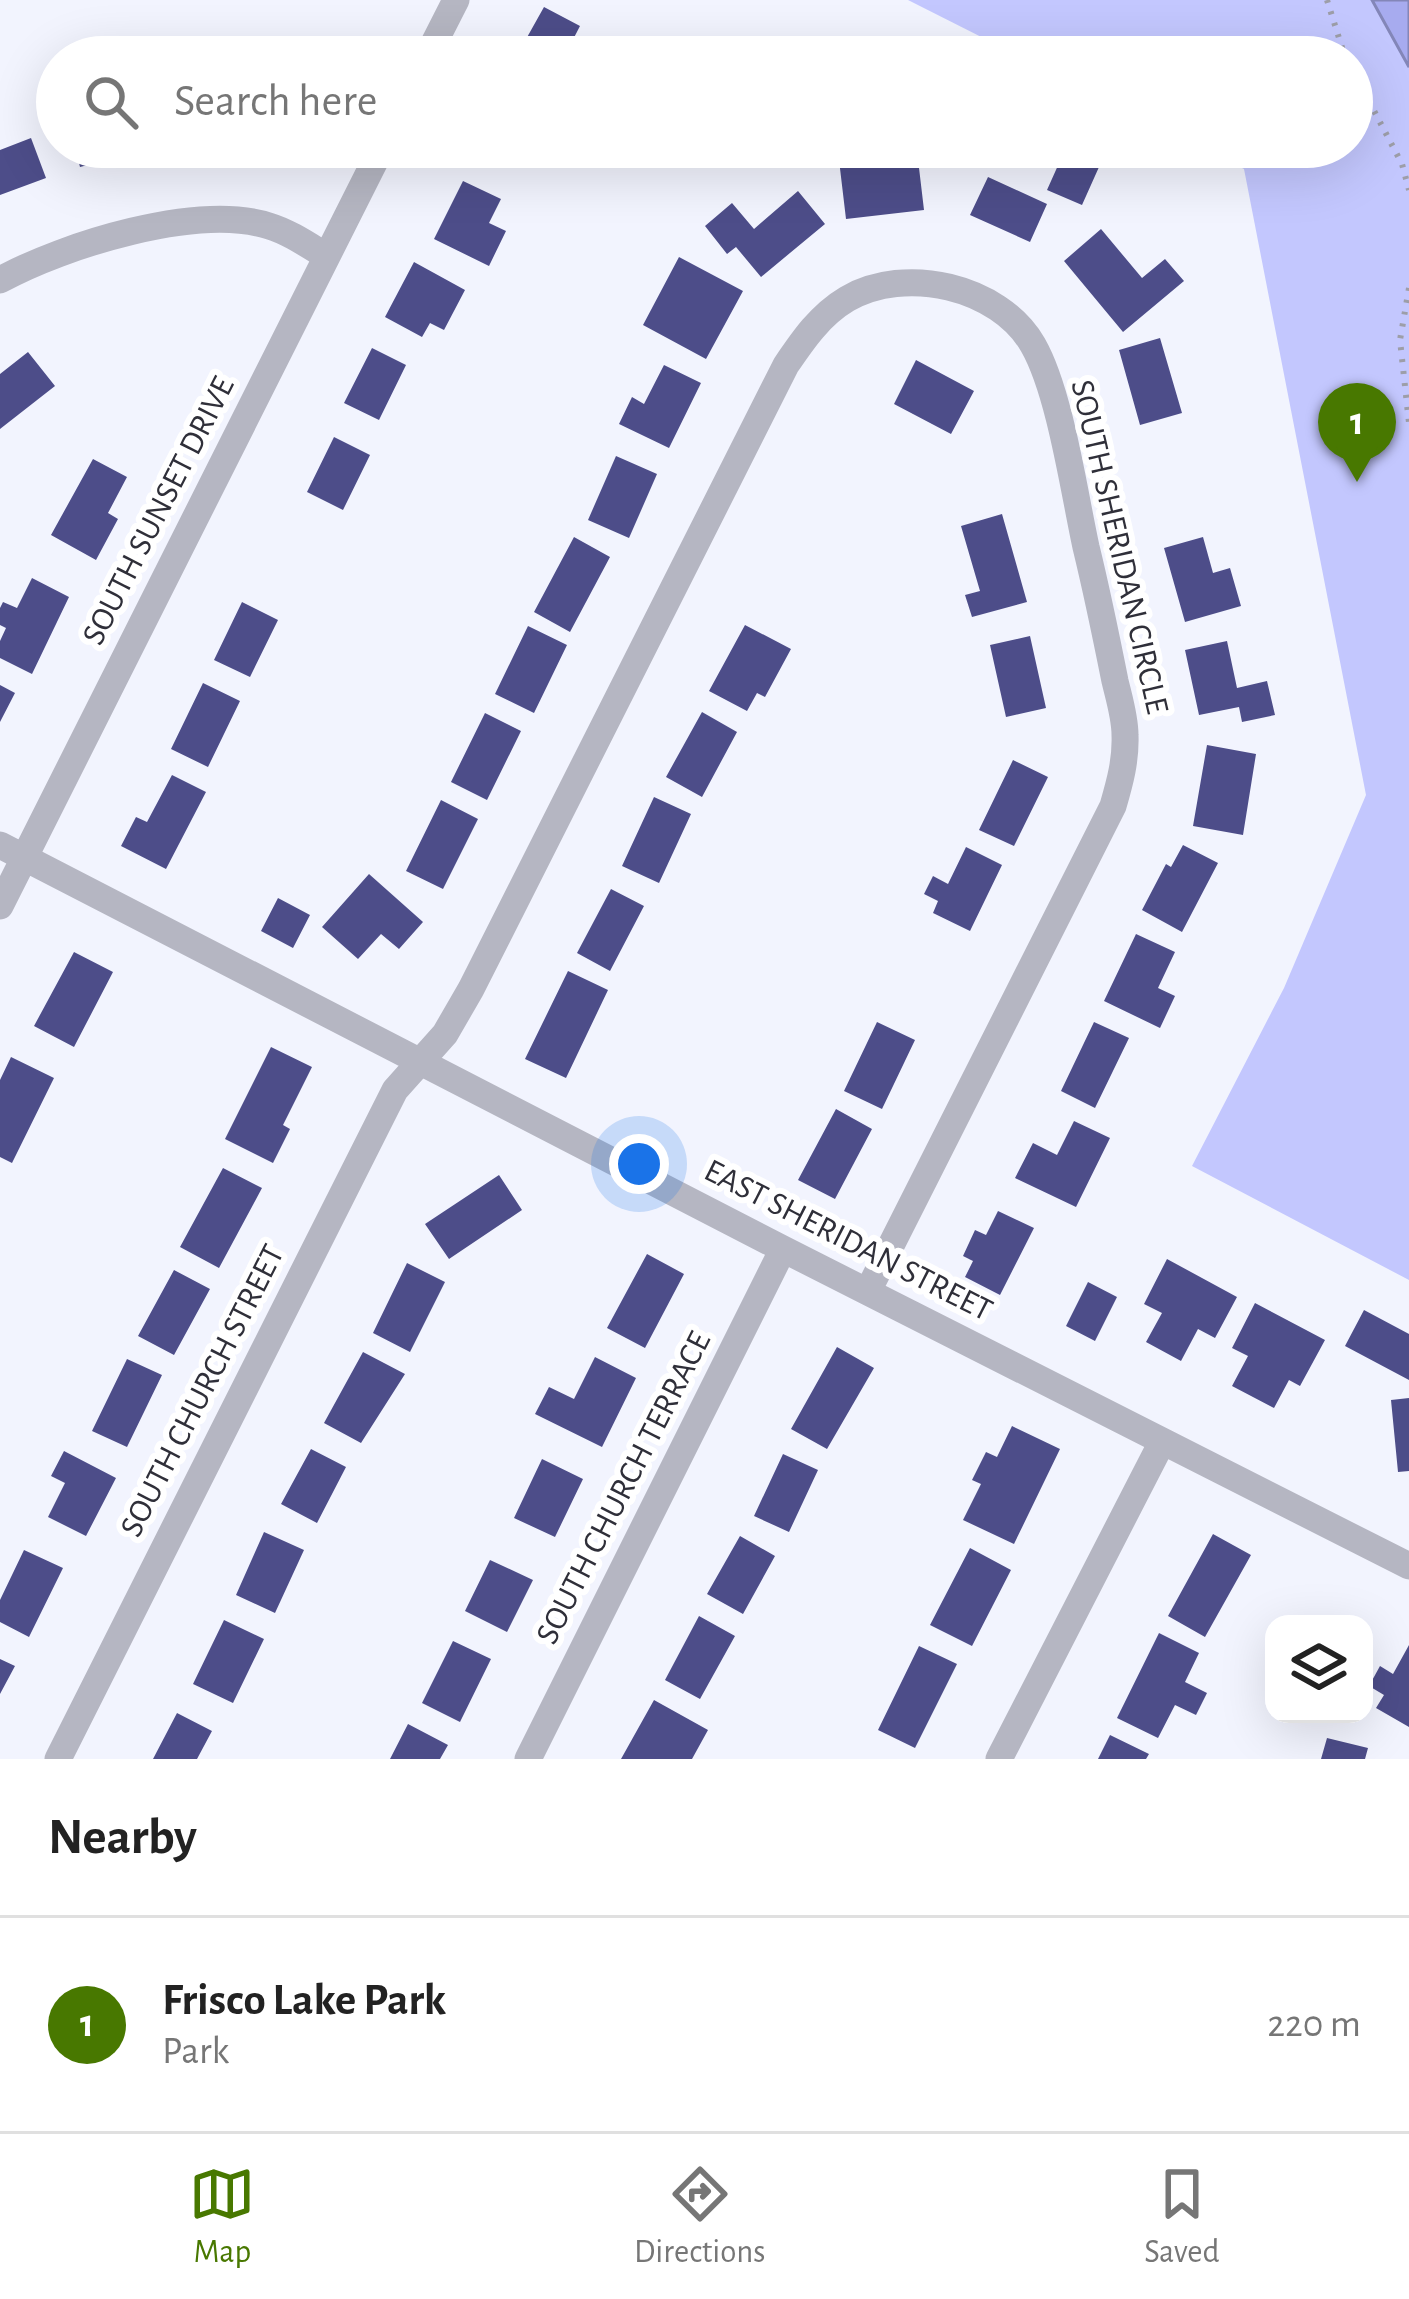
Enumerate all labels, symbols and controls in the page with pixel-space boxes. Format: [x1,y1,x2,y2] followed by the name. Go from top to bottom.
[36,36,1373,168] search box
[78,69,144,135] icon: search
[174,79,377,124] text: Search here
[77,372,241,650] street label: SOUTH SUNSET DRIVE
[1065,377,1173,717] street label: SOUTH SHERIDAN CIRCLE
[1318,383,1396,482] pin: 1
[609,1134,669,1194] your location
[699,1154,997,1328] street label: EAST SHERIDAN STREET
[115,1240,291,1542] street label: SOUTH CHURCH STREET
[531,1327,717,1649] street label: SOUTH CHURCH TERRACE
[1265,1615,1373,1723] map controls
[1265,1615,1373,1723] button: layers
[48,1812,197,1863] text: Nearby
[162,1978,446,2023] text: Frisco Lake Park
[80,2005,94,2044] text: 1
[1267,2005,1361,2044] text: 220 m
[162,2032,229,2071] text: Park
[189,2161,255,2273] tab: Map
[634,2161,765,2273] tab: Directions
[1144,2161,1220,2273] tab: Saved

